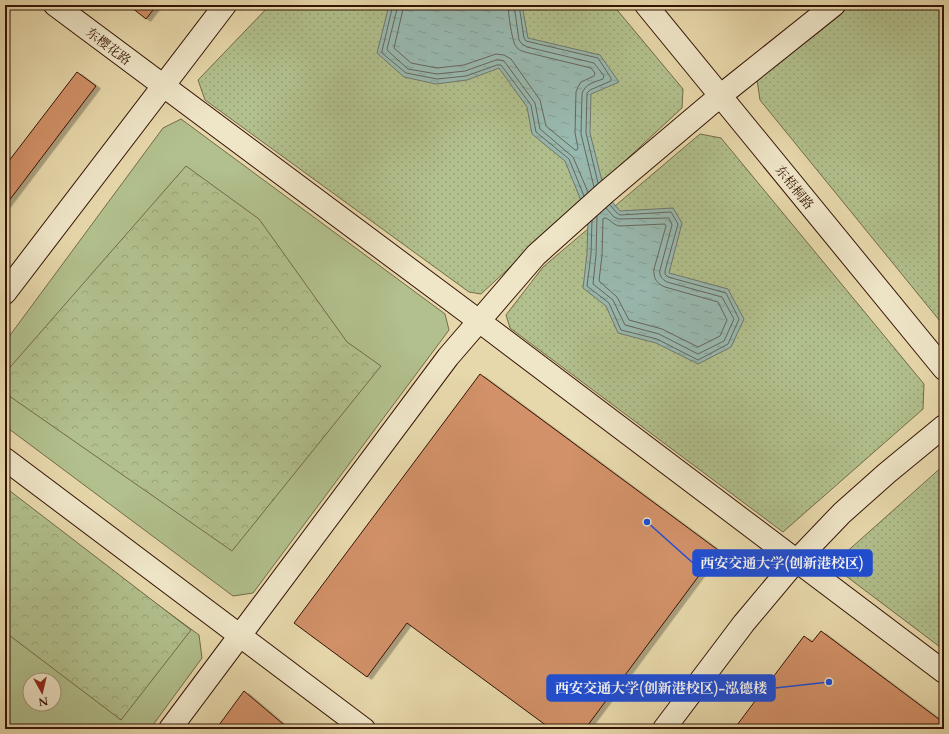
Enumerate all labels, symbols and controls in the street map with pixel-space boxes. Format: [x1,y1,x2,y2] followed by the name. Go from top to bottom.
[82,24,135,70] street label: 东樱花路
[771,162,818,214] street label: 东梧桐路
[693,550,872,576] callout: 西安交通大学(创新港校区)
[700,554,864,573] text: 西安交通大学(创新港校区)
[22,672,62,712] north arrow
[547,675,775,701] callout: 西安交通大学(创新港校区)-泓德楼
[555,679,767,698] text: 西安交通大学(创新港校区)-泓德楼
[37,693,49,710] text: N

